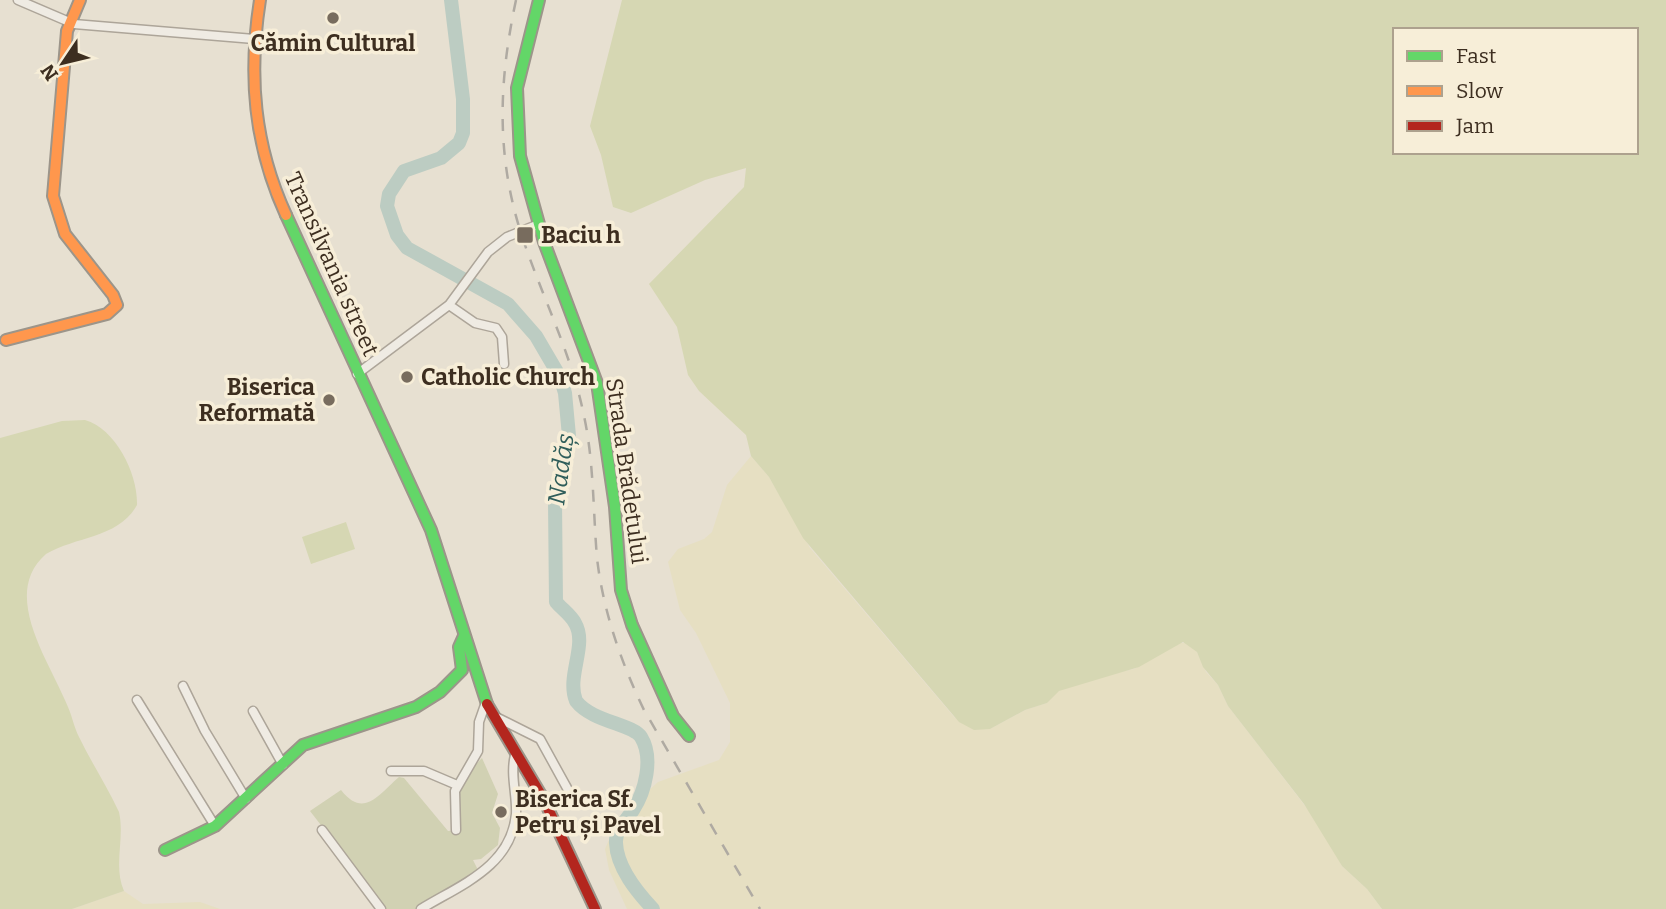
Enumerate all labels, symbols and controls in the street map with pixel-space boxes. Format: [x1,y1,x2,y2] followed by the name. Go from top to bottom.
[325,10,341,26] marker: Cămin Cultural
[28,28,98,98] north arrow
[1393,28,1638,154] legend
[251,29,415,57] place label: Cămin Cultural
[1456,43,1497,69] text: Fast
[36,60,63,85] text: N
[1456,78,1503,104] text: Slow
[1455,113,1494,139] text: Jam
[279,168,385,360] street label: Transilvania street
[541,221,621,249] place label: Baciu h
[515,225,535,245] marker: Baciu h
[421,363,596,391] place label: Catholic Church
[399,369,415,385] marker: Catholic Church
[199,373,315,427] place label: Biserica Reformată
[600,376,654,566] street label: Strada Brădetului
[321,392,337,408] marker: Biserica Reformată
[542,431,581,507] water label: Nadăș
[515,785,661,841] place label: Biserica Sf. Petru și Pavel
[493,804,509,820] marker: Biserica Sf. Petru și Pavel

